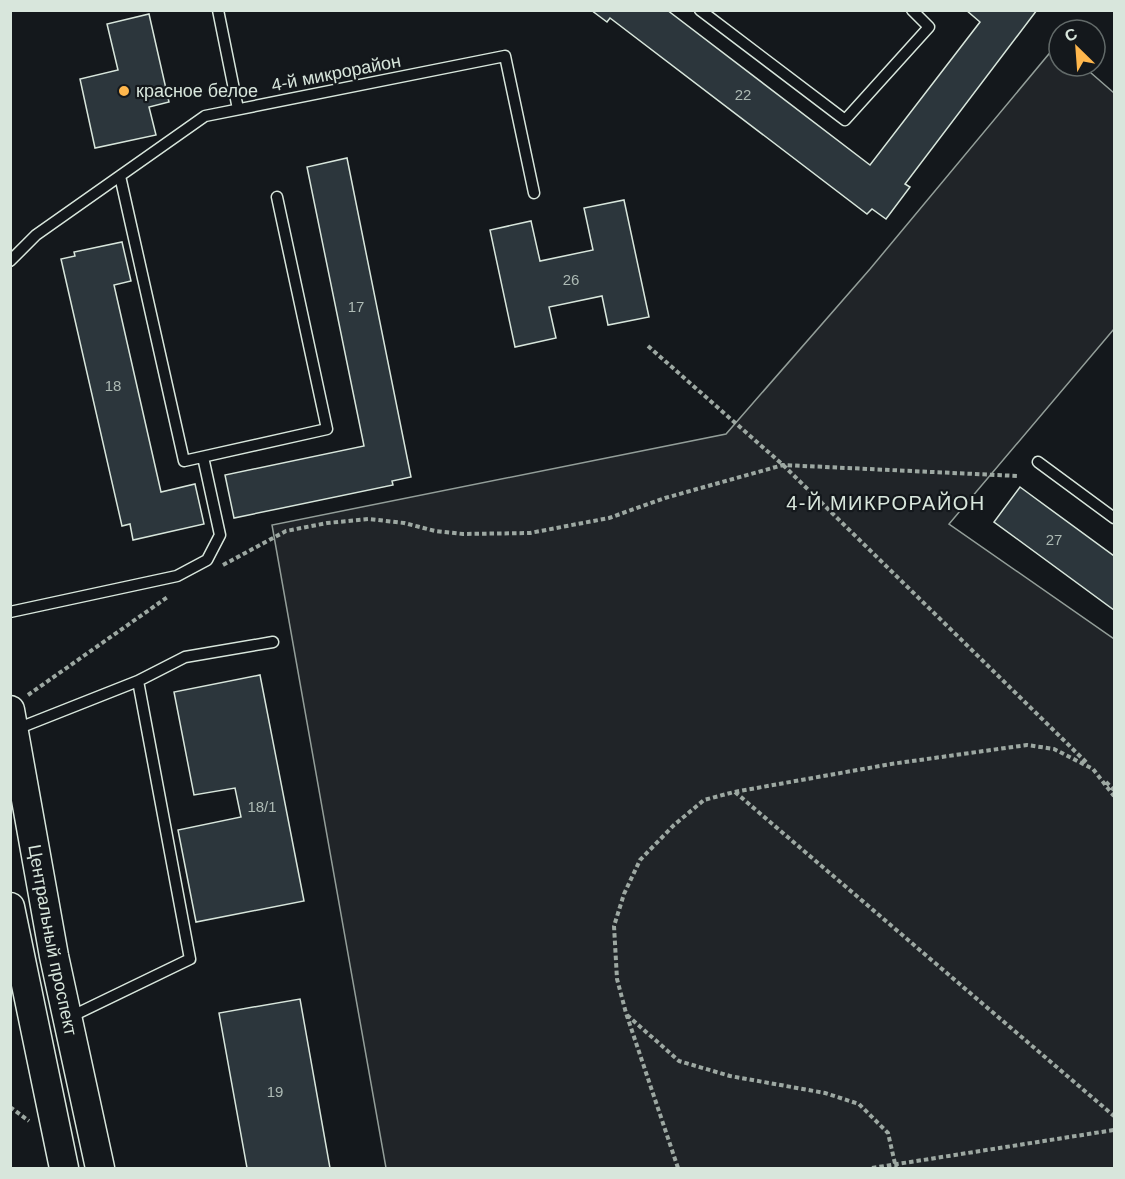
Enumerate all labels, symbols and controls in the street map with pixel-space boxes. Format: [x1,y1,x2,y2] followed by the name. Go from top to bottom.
[1047,18,1107,78] north arrow
[1062,25,1080,45] text: С
[270,51,402,95] street label: 4-й микрорайон
[136,81,258,101] place label: красное белое
[117,84,131,98] marker: красное белое
[735,86,751,103] house number: 22
[563,271,579,288] house number: 26
[348,298,364,315] house number: 17
[105,377,121,394] house number: 18
[786,491,986,514] district label: 4-Й МИКРОРАЙОН
[1046,531,1062,548] house number: 27
[247,798,277,815] house number: 18/1
[24,843,81,1038] street label: Центральный проспект
[267,1083,283,1100] house number: 19

